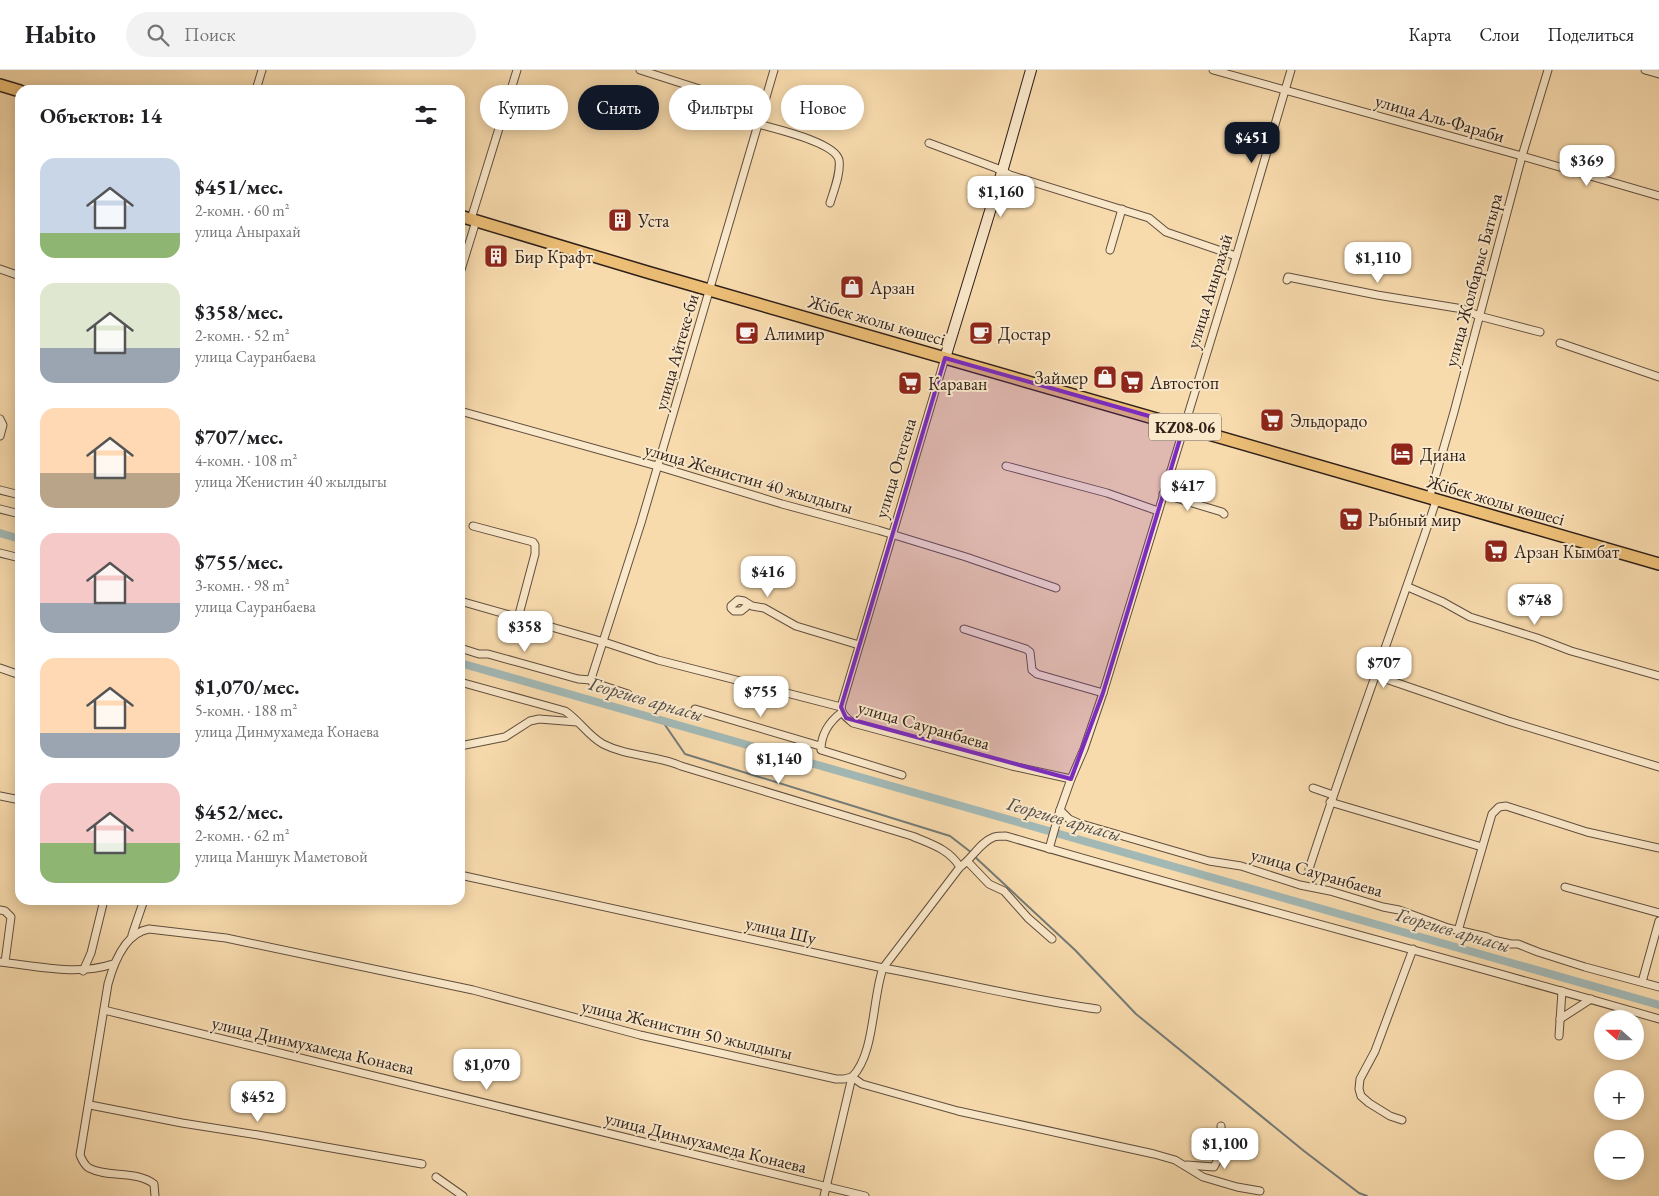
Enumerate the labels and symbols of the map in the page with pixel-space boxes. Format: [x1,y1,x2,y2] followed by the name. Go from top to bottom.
[1373,89,1508,148] street label: улица Аль-Фараби
[1222,122,1282,164] pin: $451
[1557,144,1617,187] pin: $369
[960,176,1042,218] pin: $1,160
[1439,190,1507,369] street label: улица Жолбарыс Батыра
[607,207,633,233] building icon: Уста
[637,209,670,232] place label: Уста
[1181,230,1238,351] street label: улица Анырахай
[1337,242,1419,284] pin: $1,110
[483,243,509,269] building icon: Бир Крафт
[514,245,594,268] place label: Бир Крафт
[839,274,865,300] shop icon: Арзан
[869,276,915,299] place label: Арзан
[805,289,949,351] street label: Жібек жолы көшесі
[648,291,704,413] street label: улица Айтеке-би
[734,320,760,346] cafe icon: Алимир
[968,320,994,346] cafe icon: Достар
[763,322,825,345] place label: Алимир
[998,322,1051,345] place label: Достар
[1092,364,1118,390] shop icon: Займер
[1035,366,1088,389] place label: Займер
[1119,369,1145,395] supermarket icon: Автостоп
[897,370,923,396] supermarket icon: Караван
[1149,371,1219,394] place label: Автостоп
[928,372,987,395] place label: Караван
[1259,407,1285,433] supermarket icon: Эльдорадо
[1290,409,1367,432] place label: Эльдорадо
[869,414,921,521] street label: улица Отегена
[1149,414,1221,441] road number: KZ08-06
[642,437,856,519] street label: улица Женистин 40 жылдыгы
[1389,441,1415,467] hotel icon: Диана
[1420,443,1467,466] place label: Диана
[1424,469,1568,531] street label: Жібек жолы көшесі
[1158,470,1218,512] pin: $417
[1338,506,1364,532] supermarket icon: Рыбный мир
[1368,508,1461,531] place label: Рыбный мир
[1483,538,1509,564] supermarket icon: Арзан Кымбат
[1513,540,1620,563] place label: Арзан Кымбат
[738,556,798,598] pin: $416
[1505,584,1565,626] pin: $748
[495,610,555,653] pin: $358
[1354,646,1414,689] pin: $707
[585,670,706,727] water label: Георгиев арнасы
[731,676,791,718] pin: $755
[855,695,993,755] street label: улица Сауранбаева
[738,742,820,785] pin: $1,140
[1003,790,1124,847] water label: Георгиев арнасы
[1248,842,1386,902] street label: улица Сауранбаева
[1392,901,1513,958] water label: Георгиев арнасы
[743,911,819,949] street label: улица Шу
[579,994,795,1064] street label: улица Женистин 50 жылдыгы
[1594,1010,1644,1060] north arrow
[210,1011,417,1080] street label: улица Динмухамеда Конаева
[446,1048,528,1091] pin: $1,070
[228,1080,288,1123] pin: $452
[603,1106,810,1178] street label: улица Динмухамеда Конаева
[1184,1128,1266,1170] pin: $1,100

